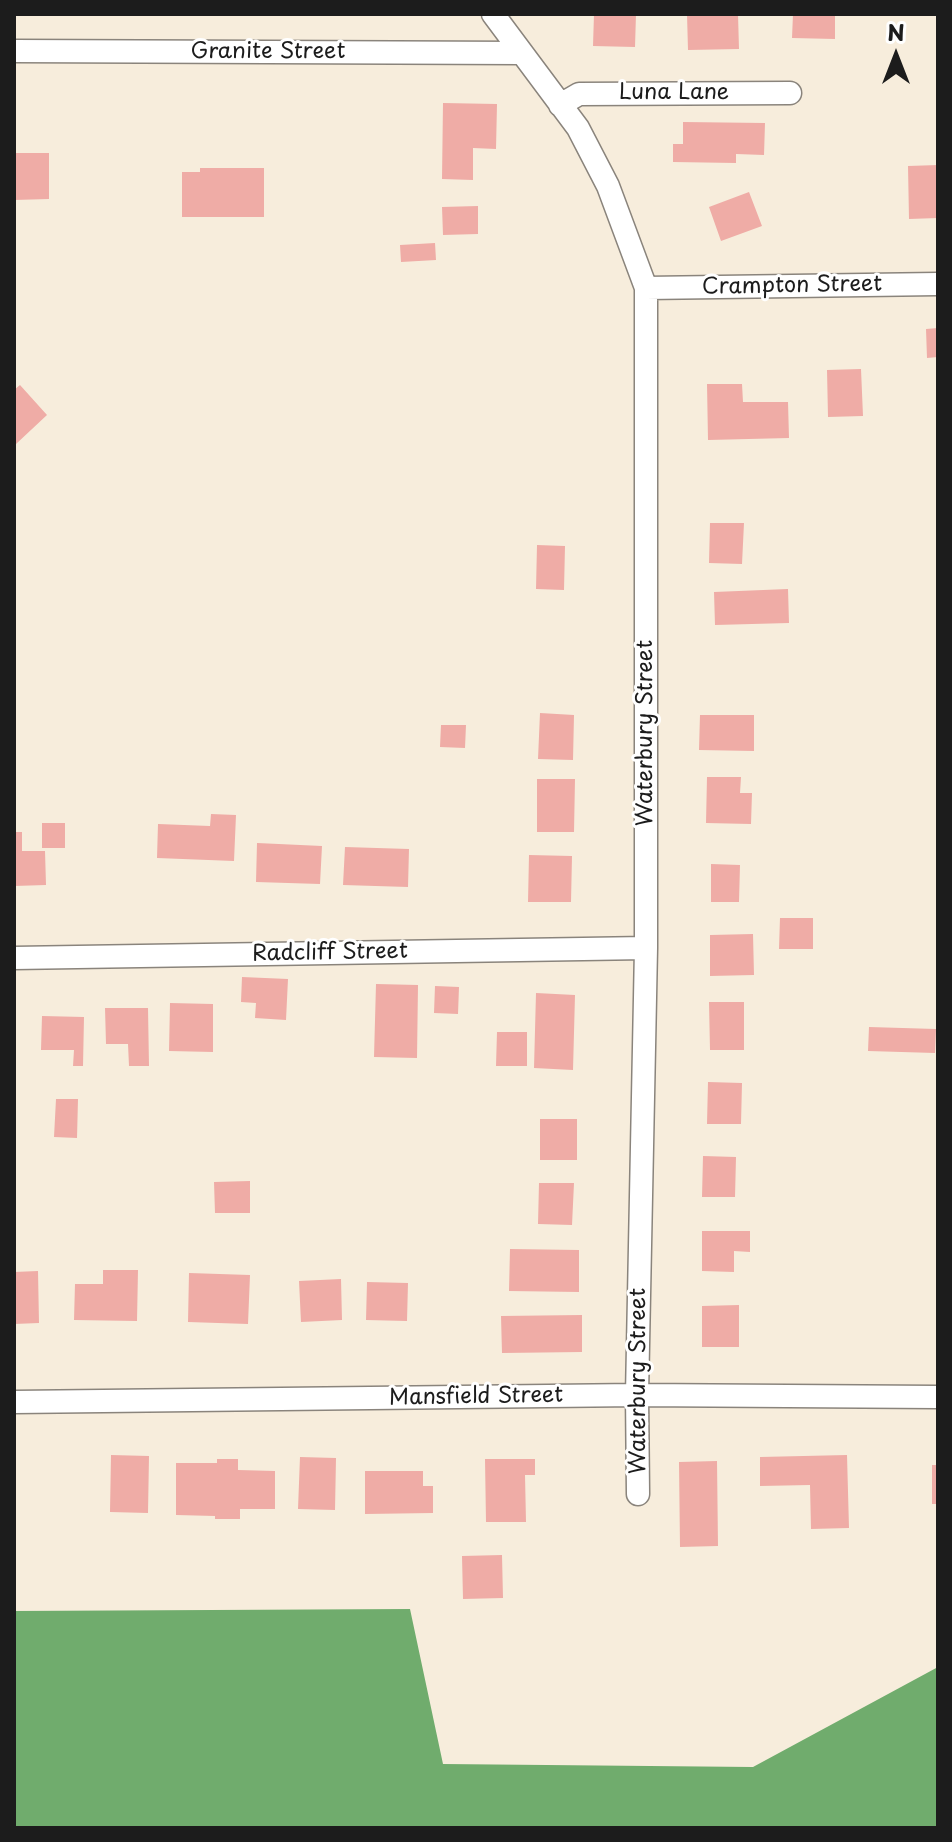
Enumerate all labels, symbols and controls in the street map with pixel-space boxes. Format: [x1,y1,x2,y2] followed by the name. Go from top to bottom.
[887,15,905,48] text: N
[856,16,936,96] north arrow
[191,39,345,65] street label: Granite Street
[619,80,729,106] street label: Luna Lane
[702,271,882,301] street label: Crampton Street
[633,640,659,826] street label: Waterbury Street
[252,938,408,968] street label: Radcliff Street
[626,1288,652,1474] street label: Waterbury Street
[389,1382,563,1412] street label: Mansfield Street

